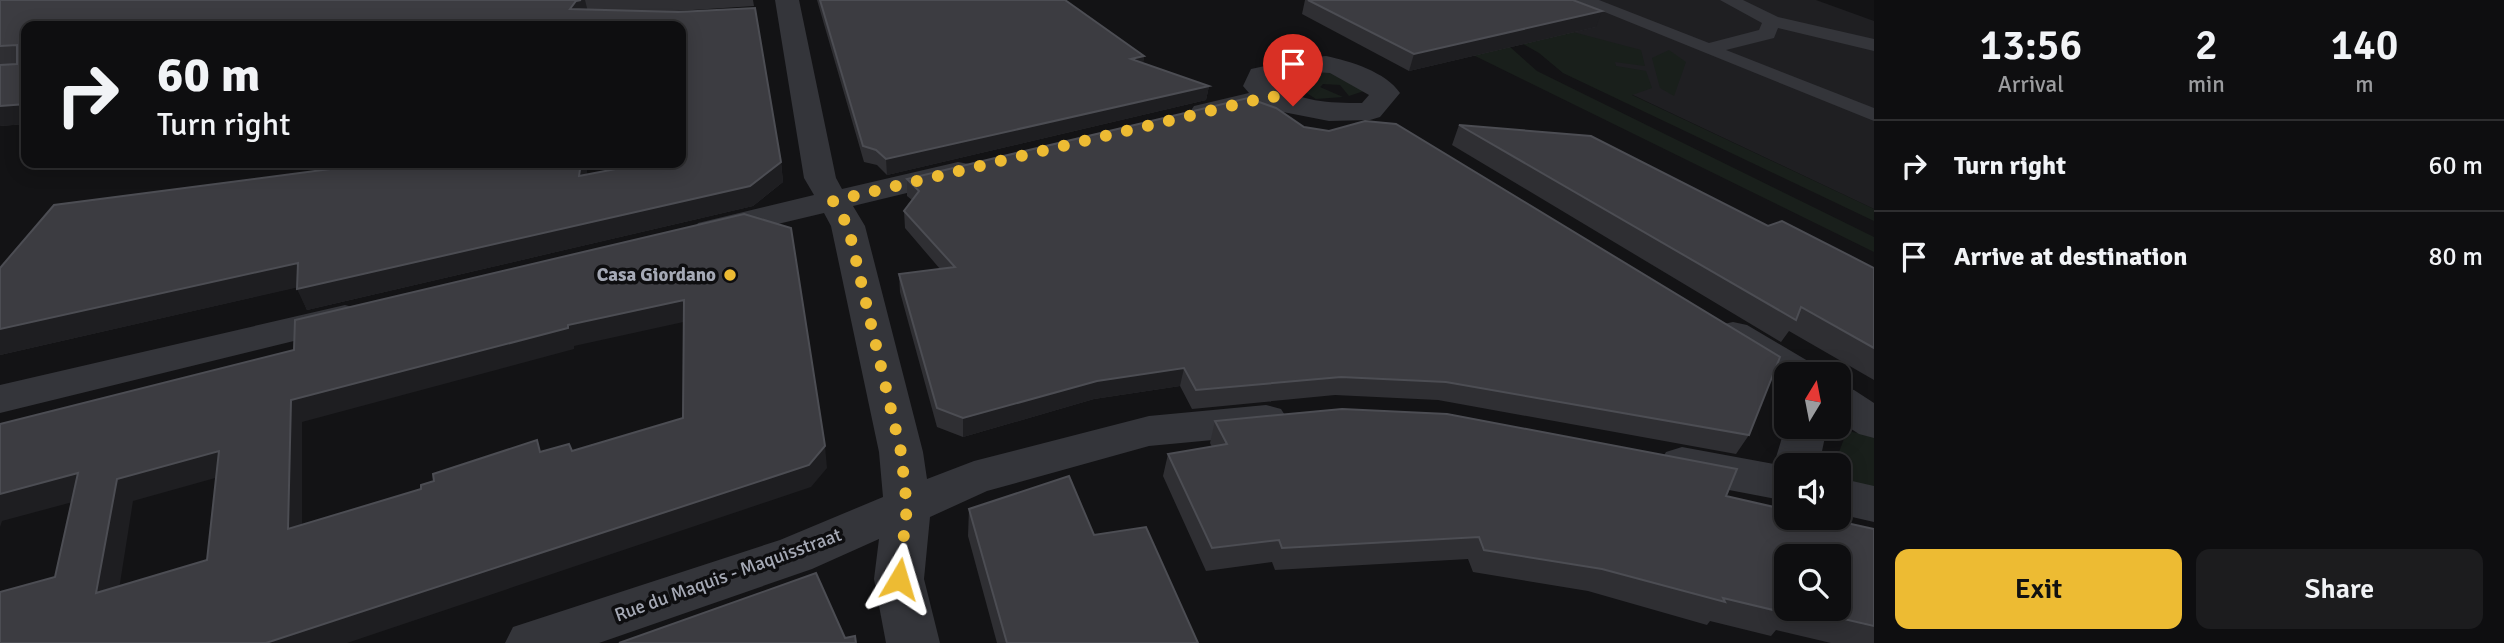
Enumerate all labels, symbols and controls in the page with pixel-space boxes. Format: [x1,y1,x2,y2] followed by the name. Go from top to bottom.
[1980,20,2082,71] text: 13:56
[2195,20,2218,71] text: 2
[2330,20,2398,71] text: 140
[1263,34,1323,106] pin
[157,45,260,105] text: 60 m
[1274,45,1312,83] icon: arrive
[42,49,133,140] icon: right
[1998,70,2064,99] text: Arrival
[2188,70,2225,99] text: min
[2355,70,2374,99] text: m
[157,105,290,144] text: Turn right
[1895,147,1933,185] icon: right
[1954,150,2066,182] text: Turn right
[2428,150,2483,182] text: 60 m
[1895,238,1933,276] icon: arrive
[1954,241,2187,273] text: Arrive at destination
[2428,241,2483,273] text: 80 m
[597,263,716,287] place label: Casa Giordano
[722,267,738,283] marker: Casa Giordano
[1774,362,1852,439] north arrow
[1774,362,1851,621] map controls
[1774,453,1851,530] button: sound
[611,523,845,627] street label: Rue du Maquis - Maquisstraat
[862,542,936,616] position arrow
[1774,544,1851,621] button: search
[1895,549,2182,629] button: Exit
[2196,549,2483,629] button: Share

